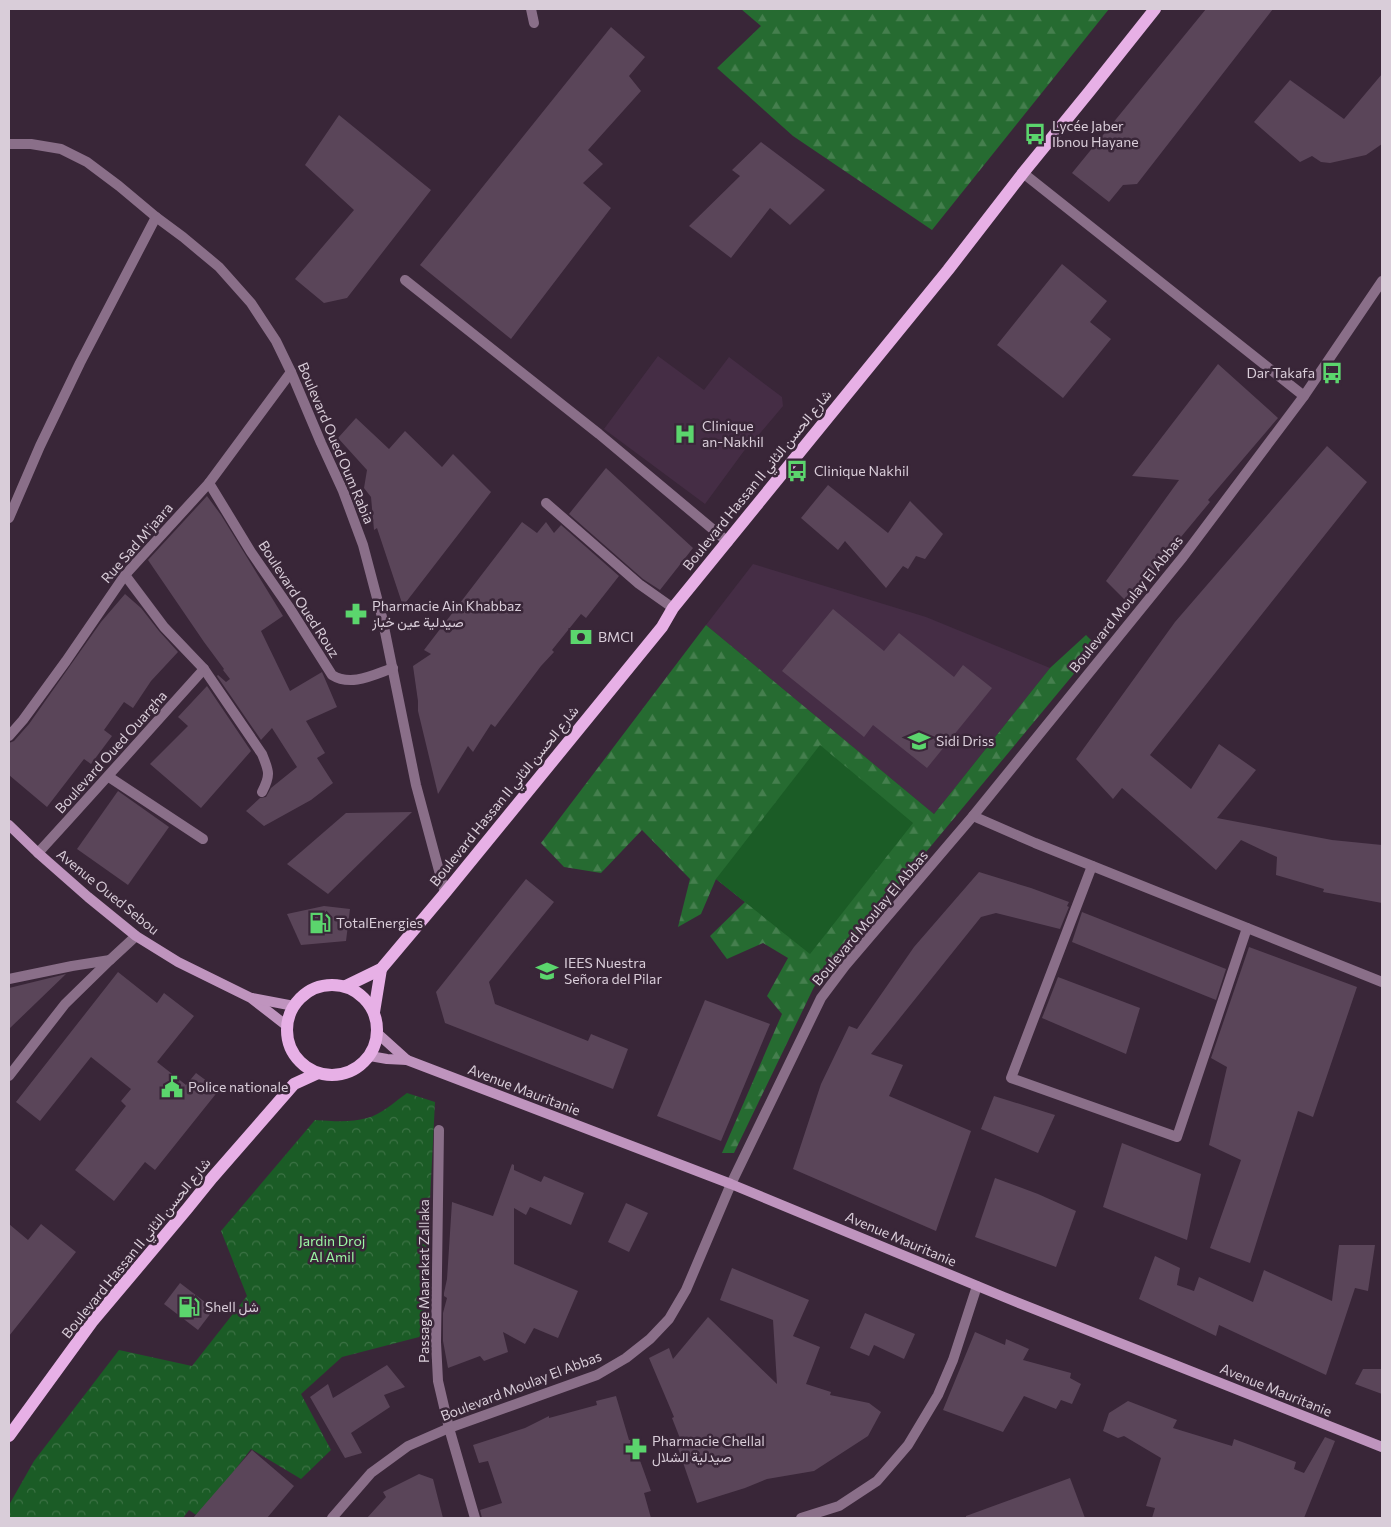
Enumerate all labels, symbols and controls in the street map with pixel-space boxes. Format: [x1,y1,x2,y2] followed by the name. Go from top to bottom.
[1052,117,1139,150] place label: Lycée Jaber Ibnou Hayane
[1022,121,1048,147] bus stop icon: Lycée Jaber Ibnou Hayane
[295,359,378,526] street label: Boulevard Oued Oum Rabia
[1319,360,1345,386] bus stop icon: Dar Takafa
[1246,364,1315,381] place label: Dar Takafa
[679,386,838,576] street label: Boulevard Hassan II شارع الحسن الثاني
[702,417,764,450] place label: Clinique an-Nakhil
[672,421,698,447] hospital icon: Clinique an-Nakhil
[784,458,810,484] bus stop icon: Clinique Nakhil
[814,462,909,479] place label: Clinique Nakhil
[97,499,176,586] street label: Rue Sad M'jaara
[1065,532,1186,676] street label: Boulevard Moulay El Abbas
[255,537,344,660] street label: Boulevard Oued Rouz
[371,597,521,631] place label: Pharmacie Ain Khabbaz صيدلية عين خباز
[343,601,369,627] pharmacy icon: Pharmacie Ain Khabbaz صيدلية عين خباز
[568,624,594,650] bank icon: BMCI
[598,628,634,645] place label: BMCI
[51,687,170,816] street label: Boulevard Oued Ouargha
[426,702,585,892] street label: Boulevard Hassan II شارع الحسن الثاني
[906,728,932,754] school or university icon: Sidi Driss
[936,732,994,749] place label: Sidi Driss
[54,845,163,938] street label: Avenue Oued Sebou
[808,847,931,989] street label: Boulevard Moulay El Abbas
[307,910,333,936] fuel station icon: TotalEnergies
[336,914,423,931] place label: TotalEnergies
[564,954,662,987] place label: IEES Nuestra Señora del Pilar
[534,958,560,984] school or university icon: IEES Nuestra Señora del Pilar
[466,1060,583,1119] street label: Avenue Mauritanie
[159,1074,185,1100] public building icon: Police nationale
[188,1078,288,1095] place label: Police nationale
[58,1154,217,1344] street label: Boulevard Hassan II شارع الحسن الثاني
[415,1199,432,1363] street label: Passage Maarakat Zallaka
[843,1207,959,1270] street label: Avenue Mauritanie
[299,1232,365,1265] park label: Jardin Droj Al Amil
[176,1294,202,1320] fuel station icon: Shell شل
[205,1298,259,1316] place label: Shell شل
[438,1347,604,1424] street label: Boulevard Moulay El Abbas
[1218,1359,1335,1420] street label: Avenue Mauritanie
[652,1432,765,1467] place label: Pharmacie Chellal صيدلية الشلال
[623,1436,649,1462] pharmacy icon: Pharmacie Chellal صيدلية الشلال

